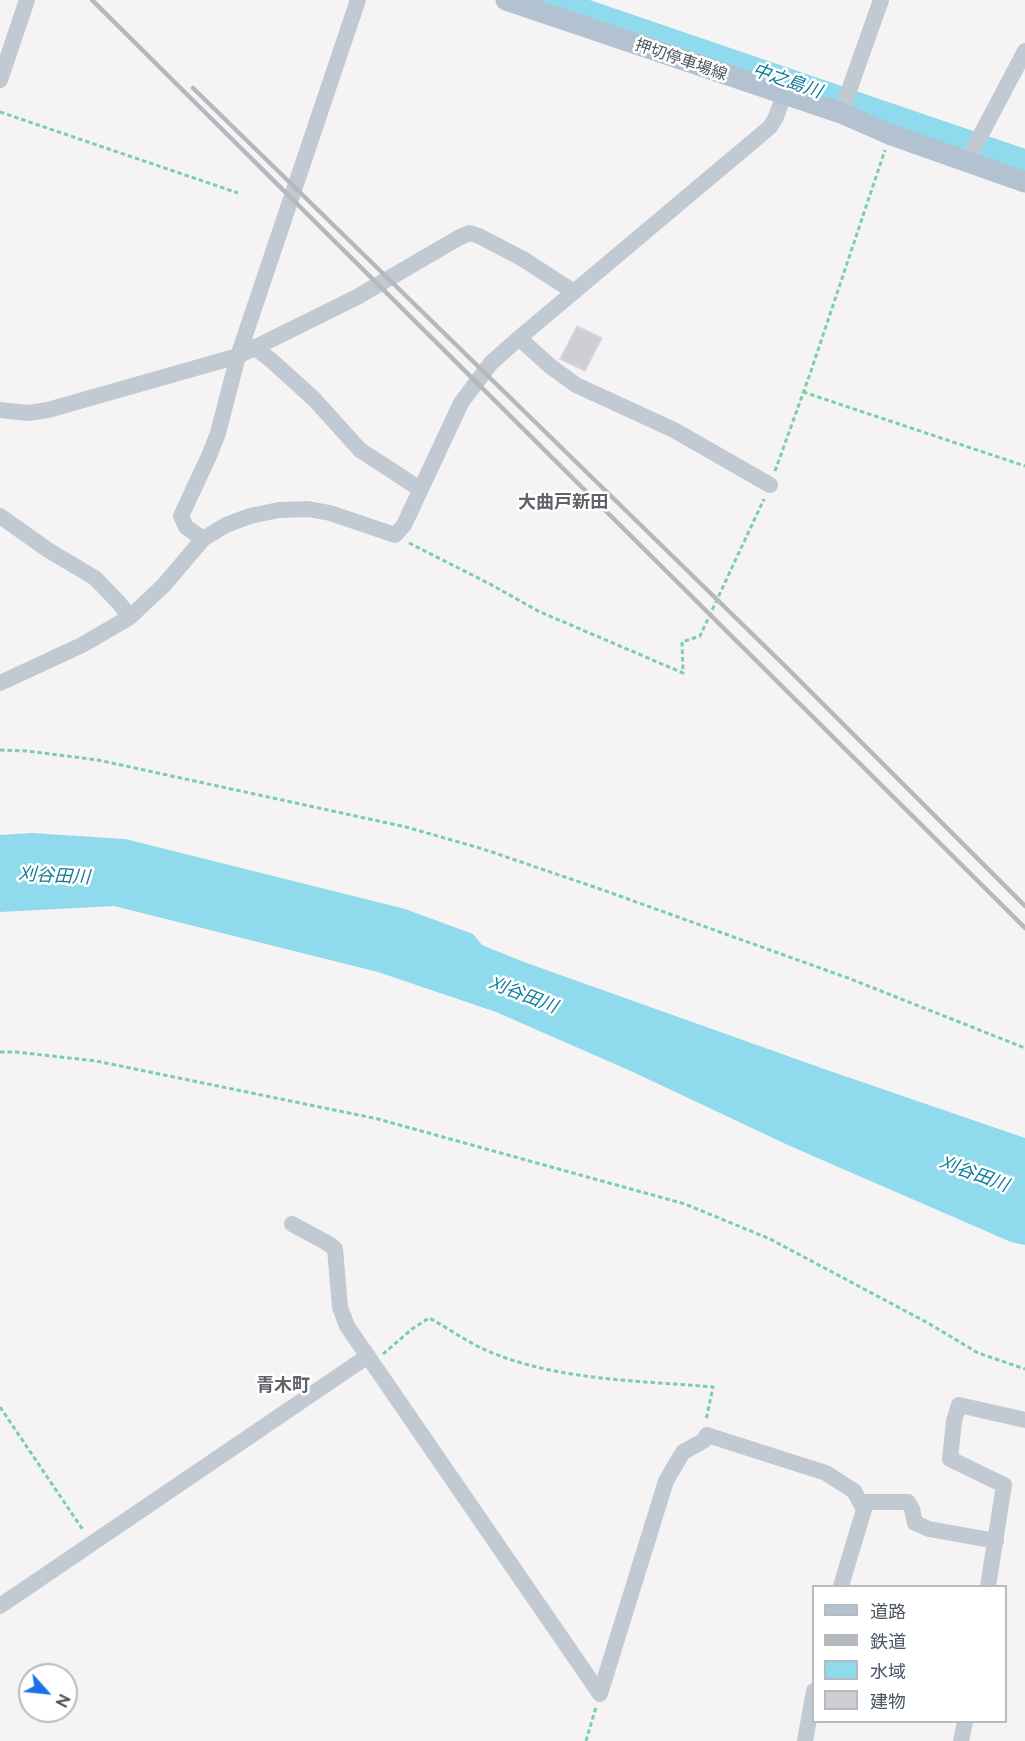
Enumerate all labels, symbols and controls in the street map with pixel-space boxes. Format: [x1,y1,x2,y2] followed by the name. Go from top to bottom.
[632,35,730,85] street label: 押切停車場線
[749,59,825,103] water label: 中之島川
[518,492,608,514] district label: 大曲戸新田
[17,863,91,889] water label: 刈谷田川
[486,972,560,1018] water label: 刈谷田川
[936,1152,1012,1196] water label: 刈谷田川
[256,1375,310,1397] district label: 青木町
[812,1585,1007,1723] legend
[870,1601,906,1622] text: 道路
[870,1631,906,1652] text: 鉄道
[870,1661,906,1682] text: 水域
[18,1663,78,1723] north arrow
[51,1691,74,1710] text: N
[870,1691,906,1712] text: 建物

